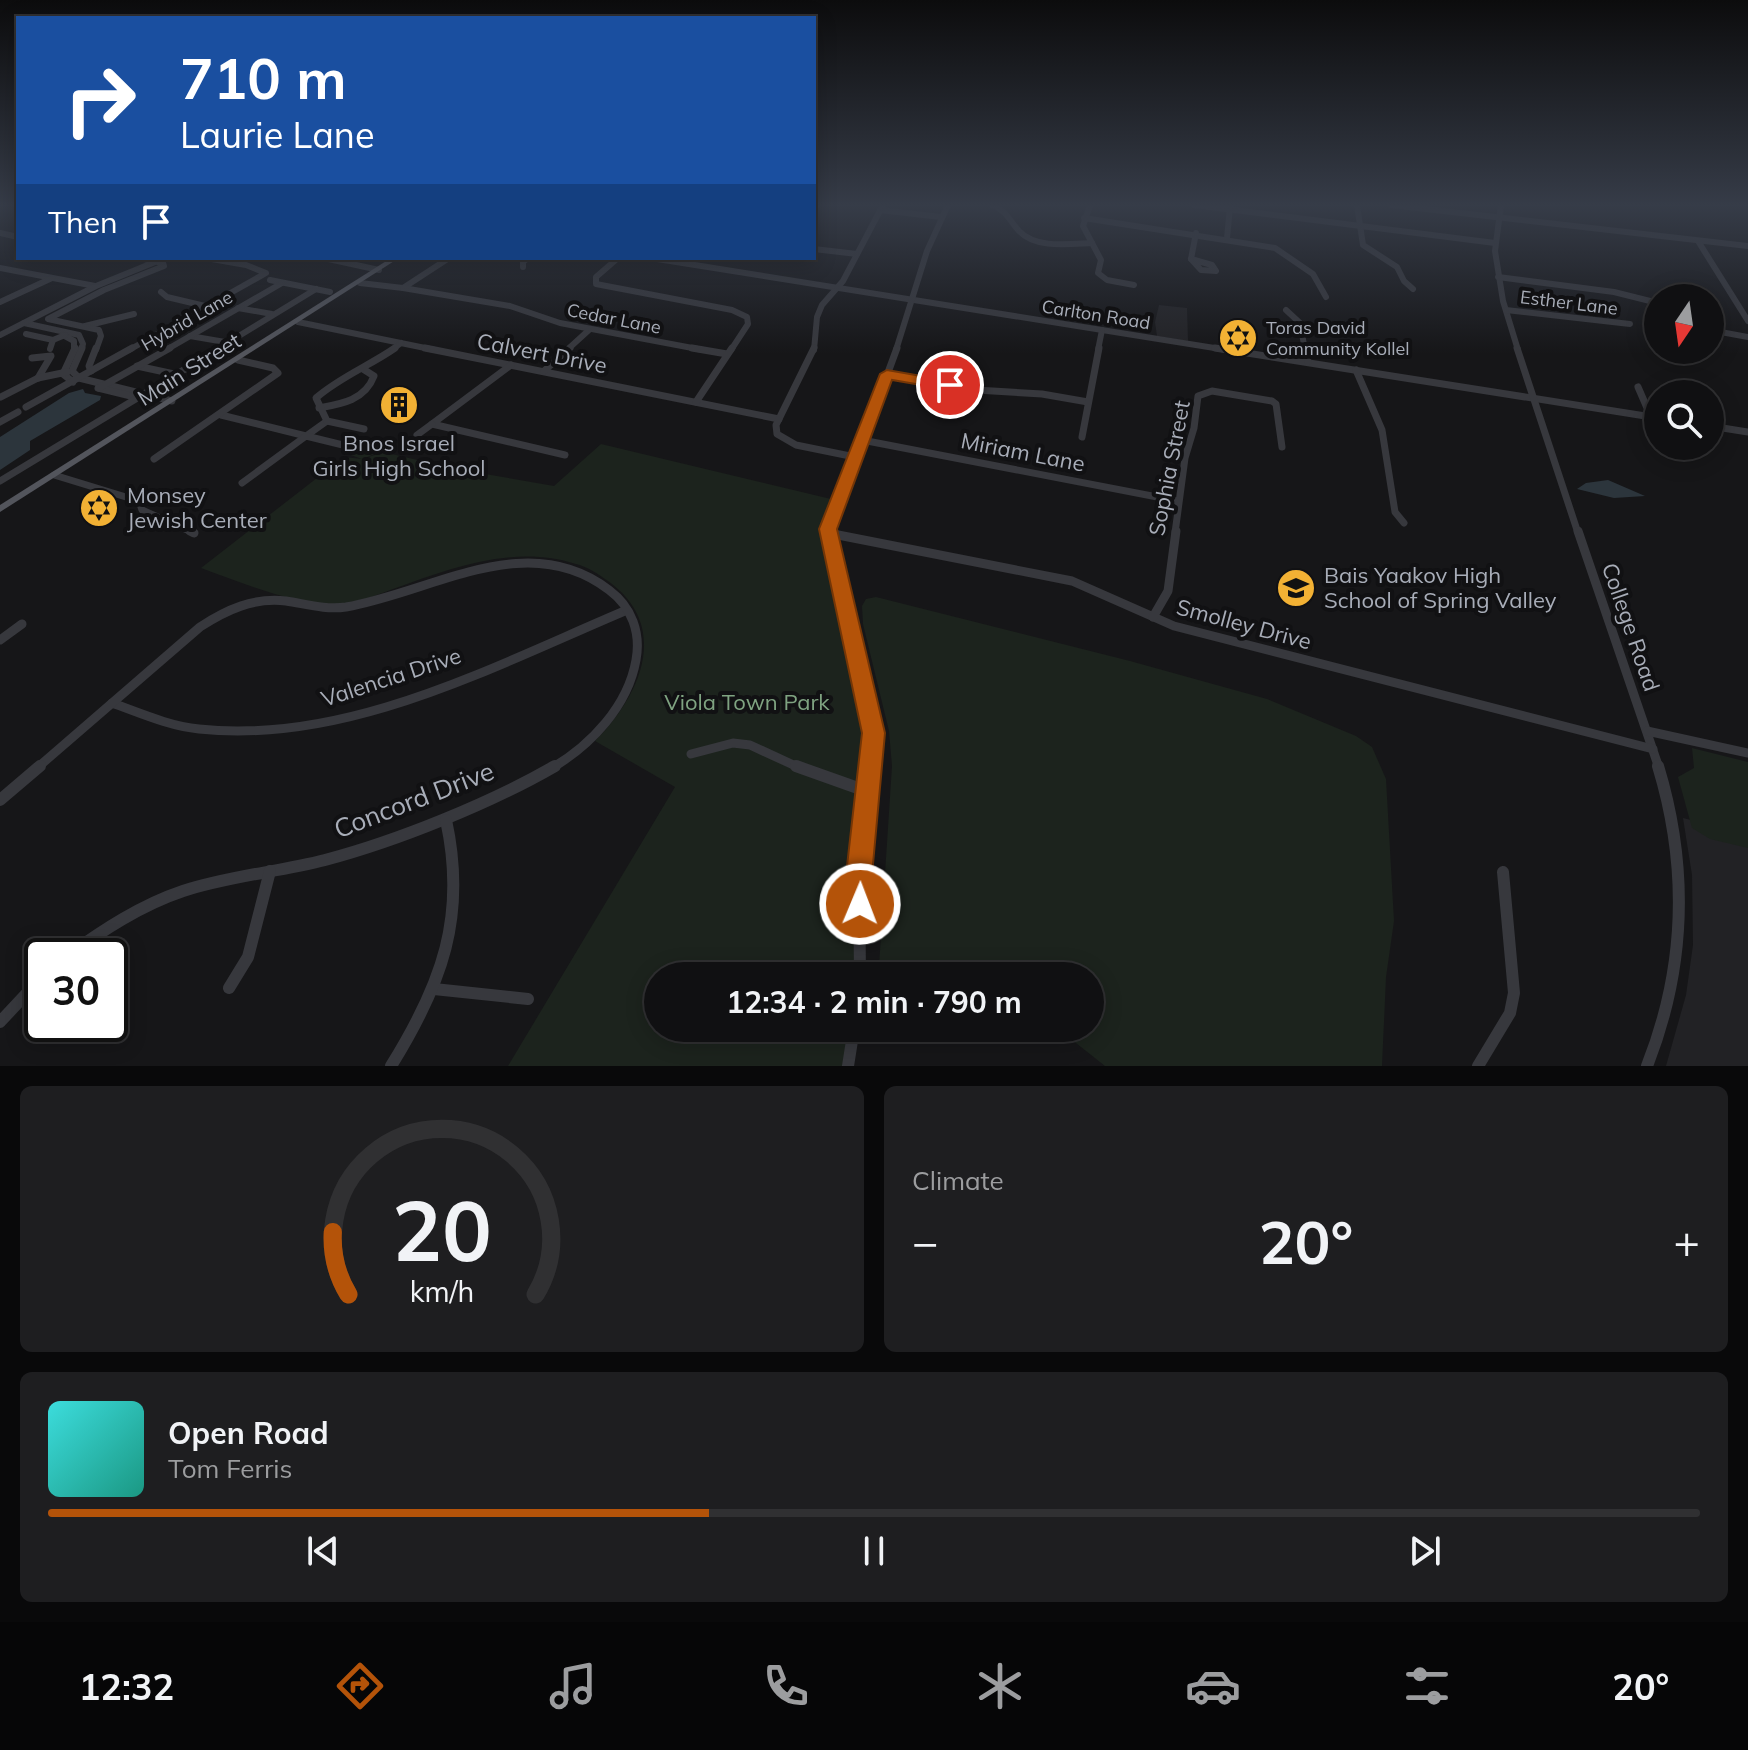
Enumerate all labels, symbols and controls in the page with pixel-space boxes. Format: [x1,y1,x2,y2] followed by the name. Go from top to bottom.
[180,43,347,113] text: 710 m
[48,48,152,152] icon: right
[180,112,375,157] text: Laurie Lane
[134,200,178,244] icon: arrive
[48,203,118,241] text: Then
[1644,284,1724,364] north arrow
[1644,284,1724,460] map controls
[137,285,236,356] street label: Hybrid Lane
[1519,285,1619,320] street label: Esther Lane
[1040,295,1152,334] street label: Carlton Road
[565,298,663,339] street label: Cedar Lane
[1266,316,1410,360] place label: Toras David Community Kollel
[1217,317,1259,359] synagogue icon: Toras David Community Kollel
[132,326,246,412] street label: Main Street
[475,327,609,379] street label: Calvert Drive
[916,351,984,419] pin
[928,363,972,407] icon: arrive
[1644,380,1724,460] button: search
[378,384,420,426] building icon: Bnos Israel Girls High School
[1142,398,1196,538] street label: Sophia Street
[959,426,1087,478] street label: Miriam Lane
[312,429,486,482] place label: Bnos Israel Girls High School
[127,481,267,534] place label: Monsey Jewish Center
[78,487,120,529] synagogue icon: Monsey Jewish Center
[1596,559,1666,695] street label: College Road
[1324,561,1557,614] place label: Bais Yaakov High School of Spring Valley
[1275,567,1317,609] school or university icon: Bais Yaakov High School of Spring Valley
[1174,593,1314,655] street label: Smolley Drive
[317,641,465,713] street label: Valencia Drive
[664,688,830,716] park label: Viola Town Park
[329,754,499,845] street label: Concord Drive
[818,862,902,946] position arrow
[24,938,128,1042] speed limit sign: 30
[726,983,1022,1021] text: 12:34 · 2 min · 790 m
[912,1164,1004,1197] text: Climate
[392,1177,492,1282] text: 20
[1259,1204,1353,1279] text: 20°
[912,1214,938,1269] text: −
[1674,1214,1700,1269] text: +
[410,1273,474,1309] text: km/h
[168,1414,329,1452] text: Open Road
[168,1452,292,1485] text: Tom Ferris
[301,1529,345,1573] icon: previous
[852,1529,896,1573] icon: pause
[1403,1529,1447,1573] icon: next
[332,1658,388,1714] icon: directions
[545,1658,601,1714] icon: music
[758,1658,814,1714] icon: phone
[972,1658,1028,1714] icon: climate
[1185,1658,1241,1714] icon: car
[1399,1658,1455,1714] icon: filters
[79,1664,174,1709] text: 12:32
[1612,1664,1669,1709] text: 20°

